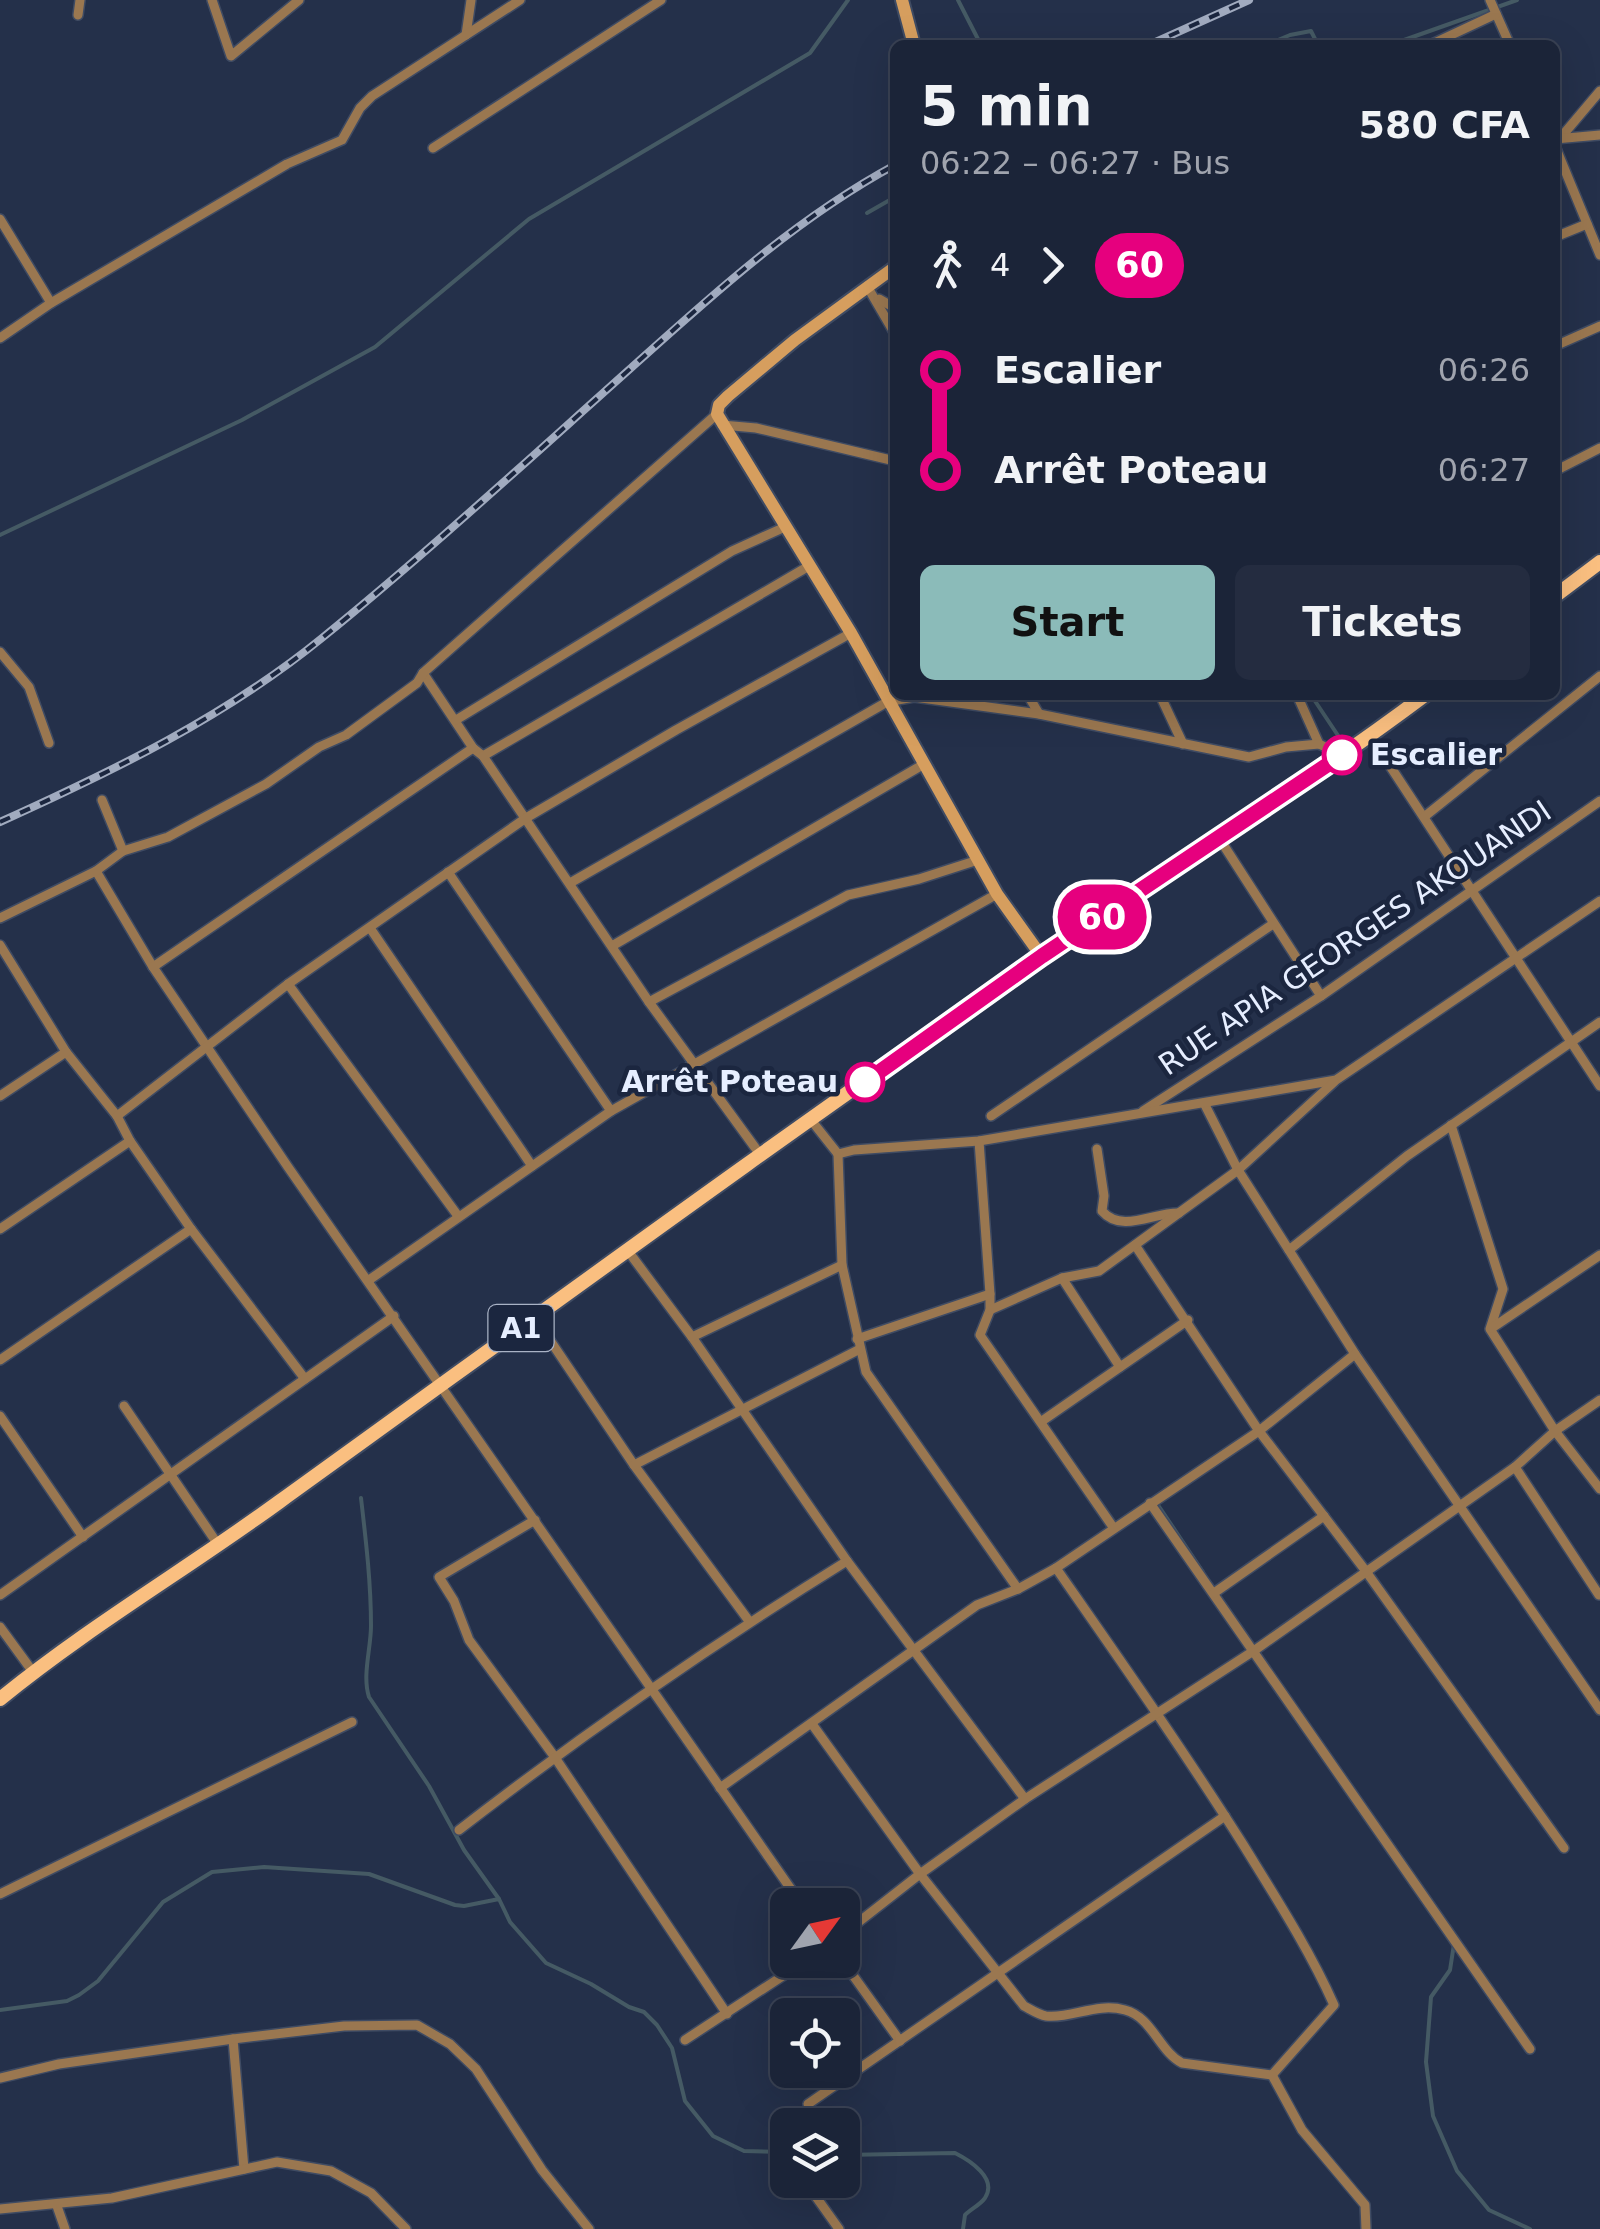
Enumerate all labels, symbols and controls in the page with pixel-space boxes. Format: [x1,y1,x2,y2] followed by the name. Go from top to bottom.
[920,74,1093,138] text: 5 min
[1359,103,1530,147] text: 580 CFA
[920,144,1230,182] text: 06:22 – 06:27 · Bus
[920,238,975,293] icon: walk
[1025,238,1080,293] icon: forward
[1115,245,1164,285] text: 60
[990,246,1010,284] text: 4
[994,348,1161,392] text: Escalier
[1438,351,1530,389] text: 06:26
[994,448,1269,492] text: Arrêt Poteau
[1438,451,1530,489] text: 06:27
[920,565,1215,680] button: Start
[1235,565,1530,680] button: Tickets
[1323,736,1361,774] marker: Escalier
[1370,737,1502,772] place label: Escalier
[1152,793,1557,1082] street label: RUE APIA GEORGES AKOUANDI
[1057,884,1147,950] line badge: 60
[1078,897,1126,937] text: 60
[846,1063,884,1101] marker: Arrêt Poteau
[621,1064,838,1099] place label: Arrêt Poteau
[488,1305,554,1351] road number: A1
[770,1888,860,1978] north arrow
[770,1888,860,2198] map controls
[770,1998,860,2088] button: locate
[770,2108,860,2198] button: layers

